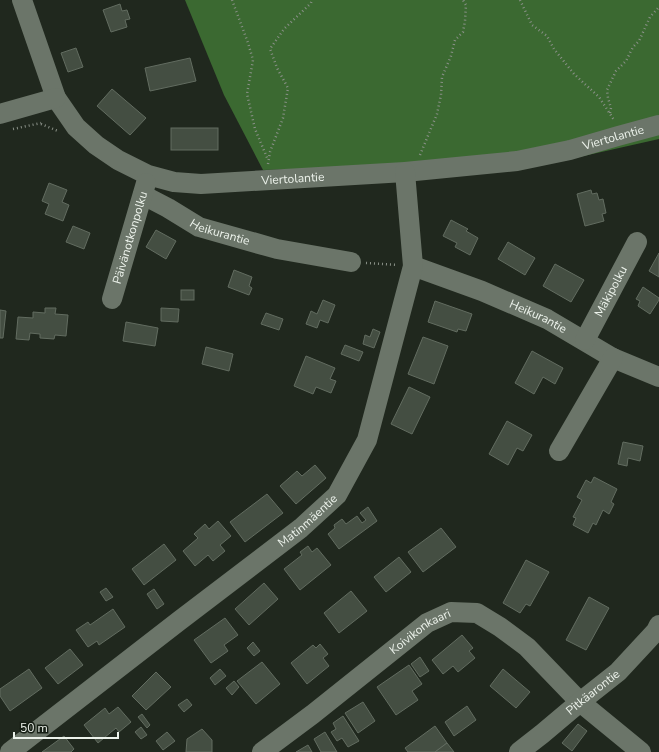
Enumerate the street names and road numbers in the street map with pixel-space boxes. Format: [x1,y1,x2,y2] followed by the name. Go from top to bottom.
[580,121,646,154] street label: Viertolantie
[260,169,325,188] street label: Viertolantie
[109,189,151,286] street label: Päivänotkonpolku
[187,215,252,249] street label: Heikurantie
[591,263,631,320] street label: Mäkipolku
[507,296,570,337] street label: Heikurantie
[275,491,341,551] street label: Matinmäentie
[386,605,453,658] street label: Koivikonkaari
[563,666,623,718] street label: Pitkäarontie

